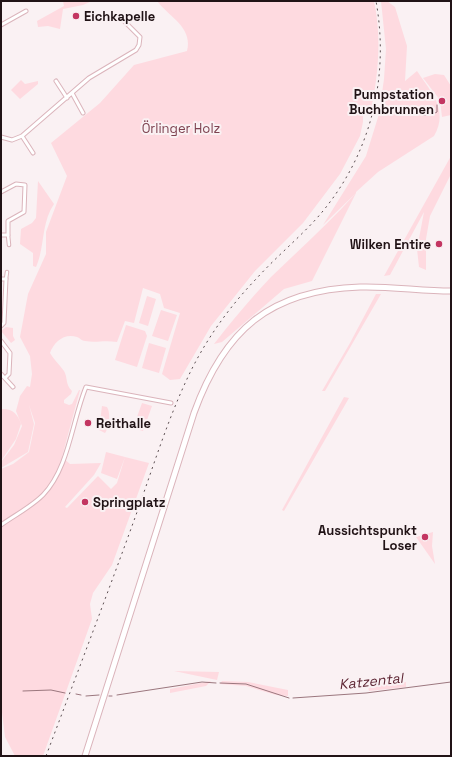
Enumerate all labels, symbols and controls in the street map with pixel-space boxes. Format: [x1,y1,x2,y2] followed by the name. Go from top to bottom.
[84,8,155,25] place label: Eichkapelle
[71,11,81,21] marker: Eichkapelle
[349,86,434,118] place label: Pumpstation Buchbrunnen
[437,96,447,106] marker: Pumpstation Buchbrunnen
[142,120,221,137] park label: Örlinger Holz
[350,236,431,253] place label: Wilken Entire
[434,239,444,249] marker: Wilken Entire
[96,415,151,432] place label: Reithalle
[83,418,93,428] marker: Reithalle
[93,494,166,511] place label: Springplatz
[80,497,90,507] marker: Springplatz
[318,522,417,554] place label: Aussichtspunkt Loser
[420,532,430,542] marker: Aussichtspunkt Loser
[338,669,405,693] water label: Katzental

